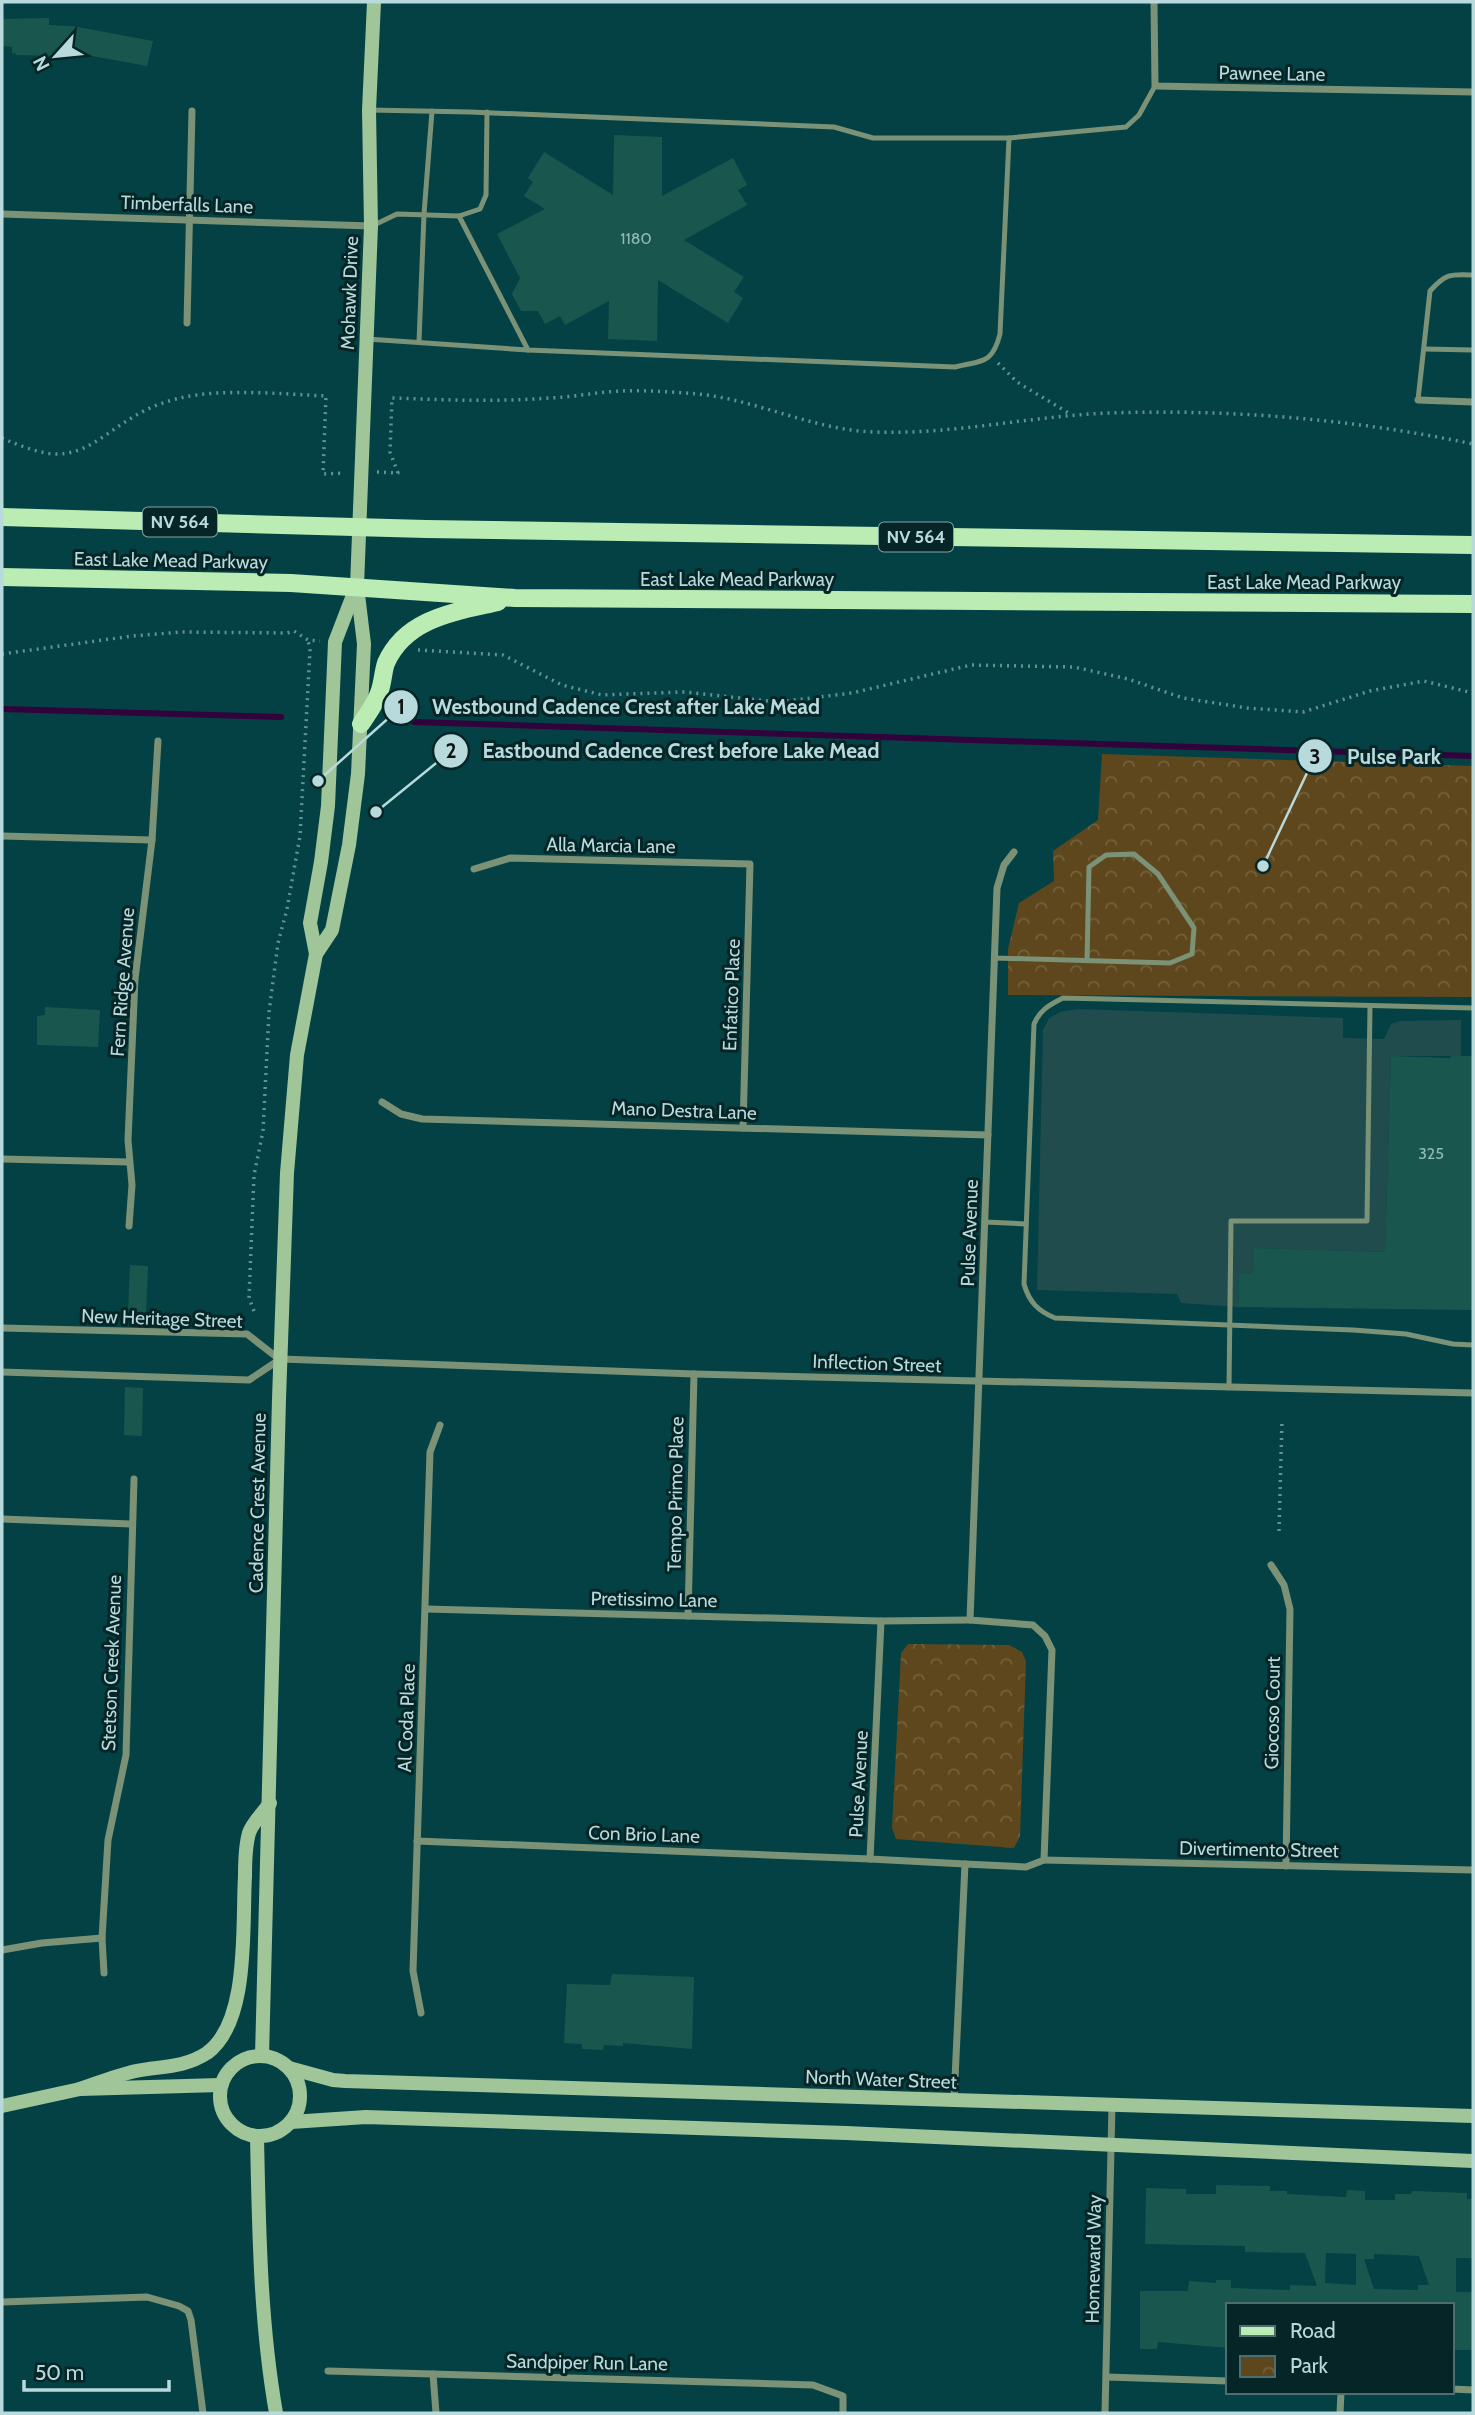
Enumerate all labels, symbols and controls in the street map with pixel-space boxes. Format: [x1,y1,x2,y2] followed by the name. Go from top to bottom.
[21,21,91,91] north arrow
[28,52,55,75] text: N
[1219,61,1326,86] street label: Pawnee Lane
[120,191,254,218] street label: Timberfalls Lane
[620,229,652,248] house number: 1180
[336,235,363,350] street label: Mohawk Drive
[143,508,217,536] road number: NV 564
[879,522,953,552] road number: NV 564
[74,547,269,574] street label: East Lake Mead Parkway
[640,568,834,591] street label: East Lake Mead Parkway
[1207,571,1401,594] street label: East Lake Mead Parkway
[383,686,834,728] callout: Westbound Cadence Crest after Lake Mead
[397,694,405,719] text: 1
[432,694,820,719] text: Westbound Cadence Crest after Lake Mead
[434,730,894,772] callout: Eastbound Cadence Crest before Lake Mead
[1298,735,1454,777] callout: Pulse Park
[445,738,457,763] text: 2
[482,738,880,763] text: Eastbound Cadence Crest before Lake Mead
[1309,744,1321,769] text: 3
[1347,744,1442,769] text: Pulse Park
[546,833,676,858] street label: Alla Marcia Lane
[106,906,139,1057] street label: Fern Ridge Avenue
[718,938,745,1052] street label: Enfatico Place
[611,1096,757,1125] street label: Mano Destra Lane
[1418,1144,1444,1163] house number: 325
[956,1179,983,1287] street label: Pulse Avenue
[81,1304,244,1333] street label: New Heritage Street
[812,1350,942,1377] street label: Inflection Street
[244,1413,271,1593] street label: Cadence Crest Avenue
[663,1416,688,1572] street label: Tempo Primo Place
[97,1574,126,1752] street label: Stetson Creek Avenue
[590,1587,718,1612] street label: Pretissimo Lane
[1260,1656,1285,1770] street label: Giocoso Court
[393,1663,420,1773] street label: Al Coda Place
[844,1730,873,1838] street label: Pulse Avenue
[588,1821,700,1848] street label: Con Brio Lane
[1179,1837,1340,1862] street label: Divertimento Street
[805,2065,958,2094] street label: North Water Street
[1081,2194,1106,2324] street label: Homeward Way
[1226,2303,1454,2394] legend
[1290,2318,1336,2343] text: Road
[24,2348,170,2392] scale bar
[506,2350,668,2375] street label: Sandpiper Run Lane
[1290,2353,1328,2378] text: Park
[35,2360,84,2385] text: 50 m

